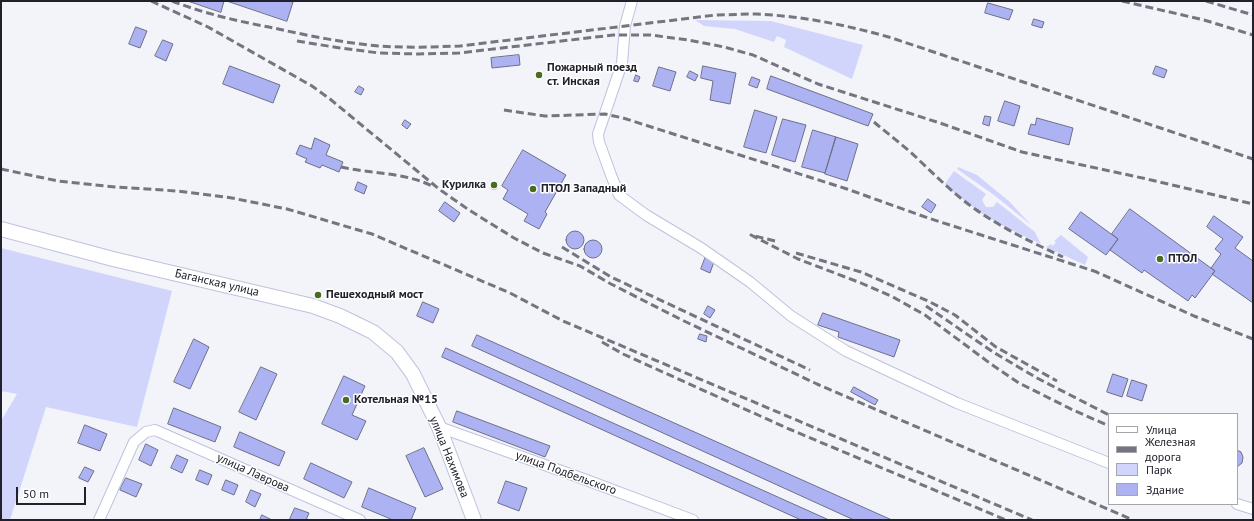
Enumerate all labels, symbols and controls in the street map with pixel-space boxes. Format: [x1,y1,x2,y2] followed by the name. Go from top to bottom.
[547,61,637,89] place label: Пожарный поезд ст. Инская
[534,70,544,80] marker: Пожарный поезд ст. Инская
[442,178,486,192] place label: Курилка
[489,180,499,190] marker: Курилка
[541,182,626,196] place label: ПТОЛ Западный
[528,184,538,194] marker: ПТОЛ Западный
[1168,252,1197,266] place label: ПТОЛ
[1155,254,1165,264] marker: ПТОЛ
[174,266,260,300] street label: Баганская улица
[326,288,423,302] place label: Пешеходный мост
[313,290,323,300] marker: Пешеходный мост
[354,393,438,407] place label: Котельная №15
[341,395,351,405] marker: Котельная №15
[1108,413,1238,505] legend
[426,414,472,500] street label: улица Нахимова
[1146,422,1177,437] text: Улица
[1145,434,1196,464] text: Железная дорога
[514,448,618,498] street label: улица Подбельского
[214,451,292,495] street label: улица Лаврова
[1146,462,1172,477] text: Парк
[18,479,88,505] scale bar
[1146,482,1184,497] text: Здание
[23,486,49,501] text: 50 m

